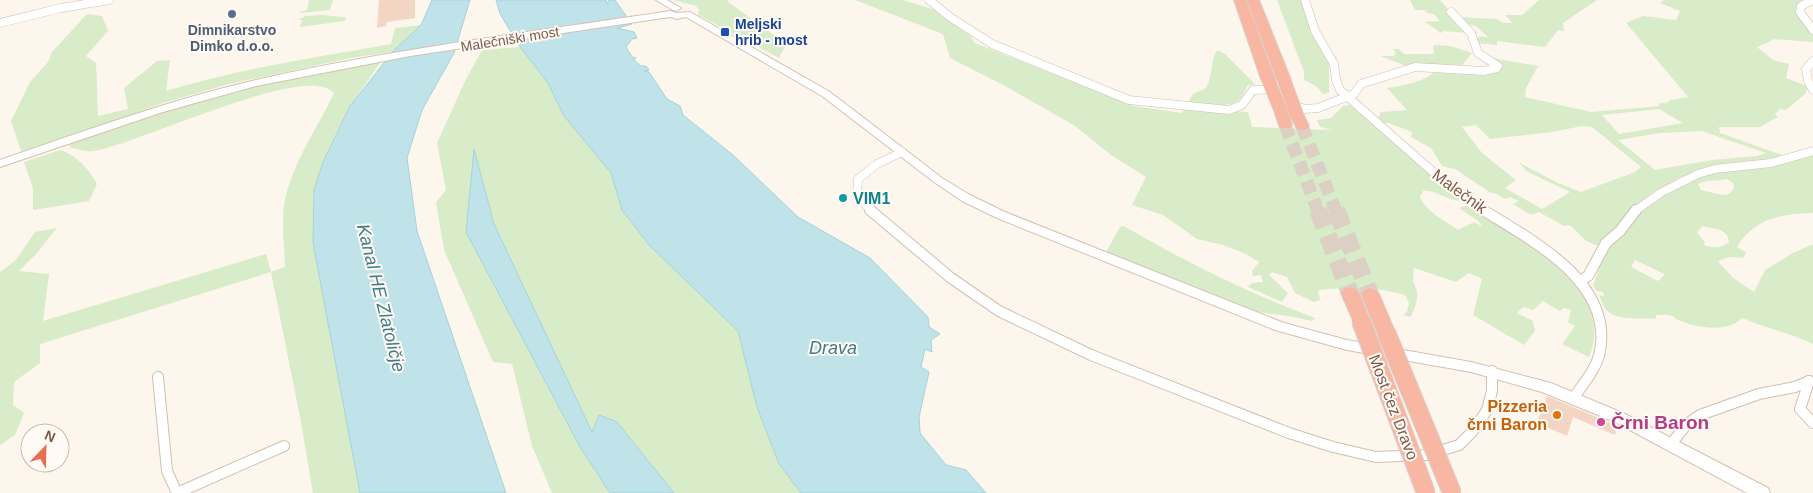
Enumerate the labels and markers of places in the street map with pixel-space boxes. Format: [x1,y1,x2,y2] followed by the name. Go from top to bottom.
[226,8,238,20] marker: Dimnikarstvo Dimko d.o.o.
[735,16,808,48] place label: Meljski hrib - most
[188,22,276,54] place label: Dimnikarstvo Dimko d.o.o.
[719,26,731,38] marker: Meljski hrib - most
[853,190,890,207] place label: VIM1
[837,192,849,204] marker: VIM1
[1467,398,1547,433] place label: Pizzeria črni Baron
[1551,409,1563,421] marker: Pizzeria črni Baron
[1611,412,1709,433] place label: Črni Baron
[1595,416,1607,428] marker: Črni Baron

